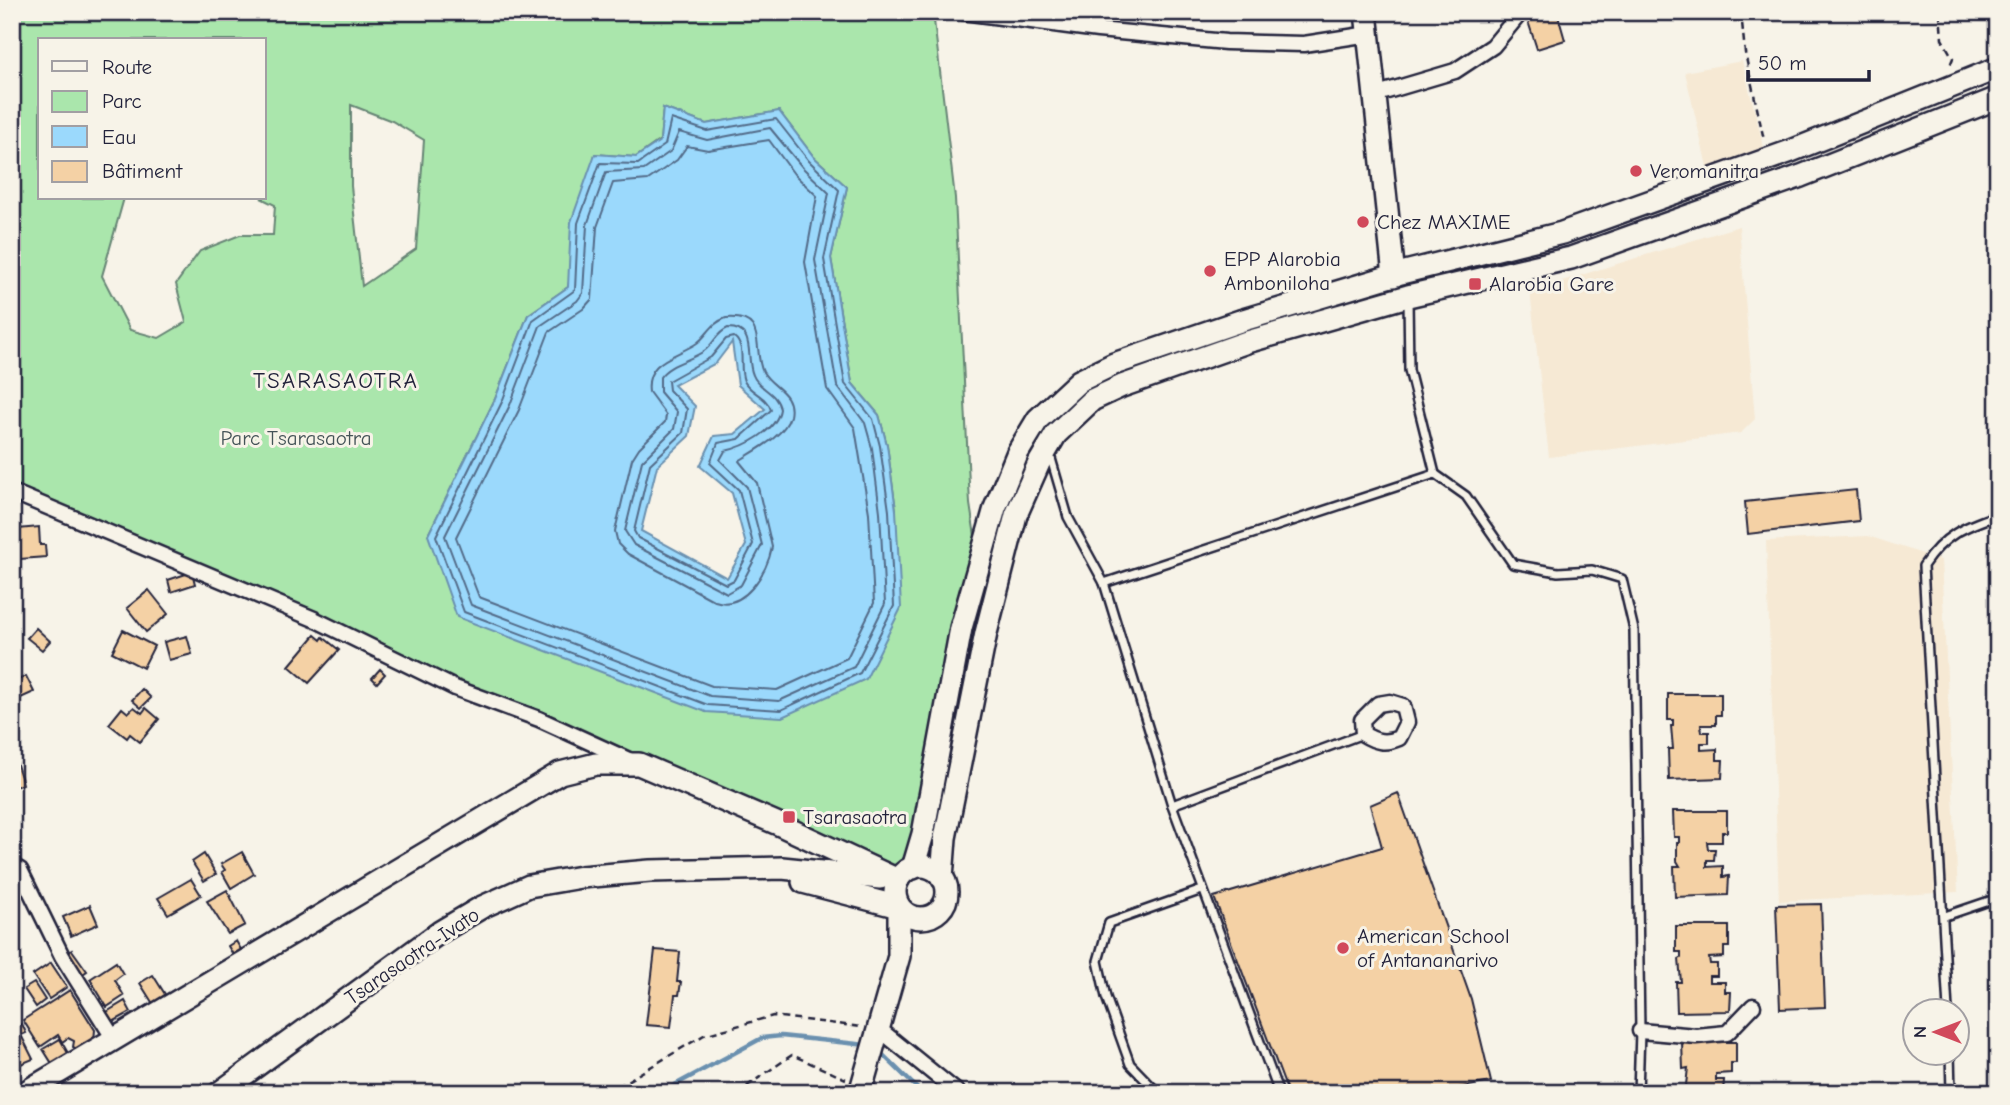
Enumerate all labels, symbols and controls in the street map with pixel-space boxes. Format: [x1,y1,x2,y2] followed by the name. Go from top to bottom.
[38,38,266,200] legend
[1748,38,1868,82] scale bar
[1758,51,1807,75] text: 50 m
[102,55,152,79] text: Route
[102,89,142,113] text: Parc
[102,125,136,149] text: Eau
[102,159,183,183] text: Bâtiment
[1650,159,1759,183] place label: Veromanitra
[1628,163,1644,179] marker: Veromanitra
[1377,210,1510,234] place label: Chez MAXIME
[1355,214,1371,230] marker: Chez MAXIME
[1224,247,1341,295] place label: EPP Alarobia Amboniloha
[1202,263,1218,279] marker: EPP Alarobia Amboniloha
[1489,272,1614,296] place label: Alarobia Gare
[1467,276,1483,292] marker: Alarobia Gare
[253,367,419,394] district label: TSARASAOTRA
[220,426,372,450] park label: Parc Tsarasaotra
[803,805,907,829] place label: Tsarasaotra
[781,809,797,825] marker: Tsarasaotra
[340,902,484,1010] street label: Tsarasaotra-Ivato
[1357,924,1510,972] place label: American School of Antananarivo
[1335,940,1351,956] marker: American School of Antananarivo
[1902,996,1972,1066] north arrow
[1909,1026,1931,1038] text: N

